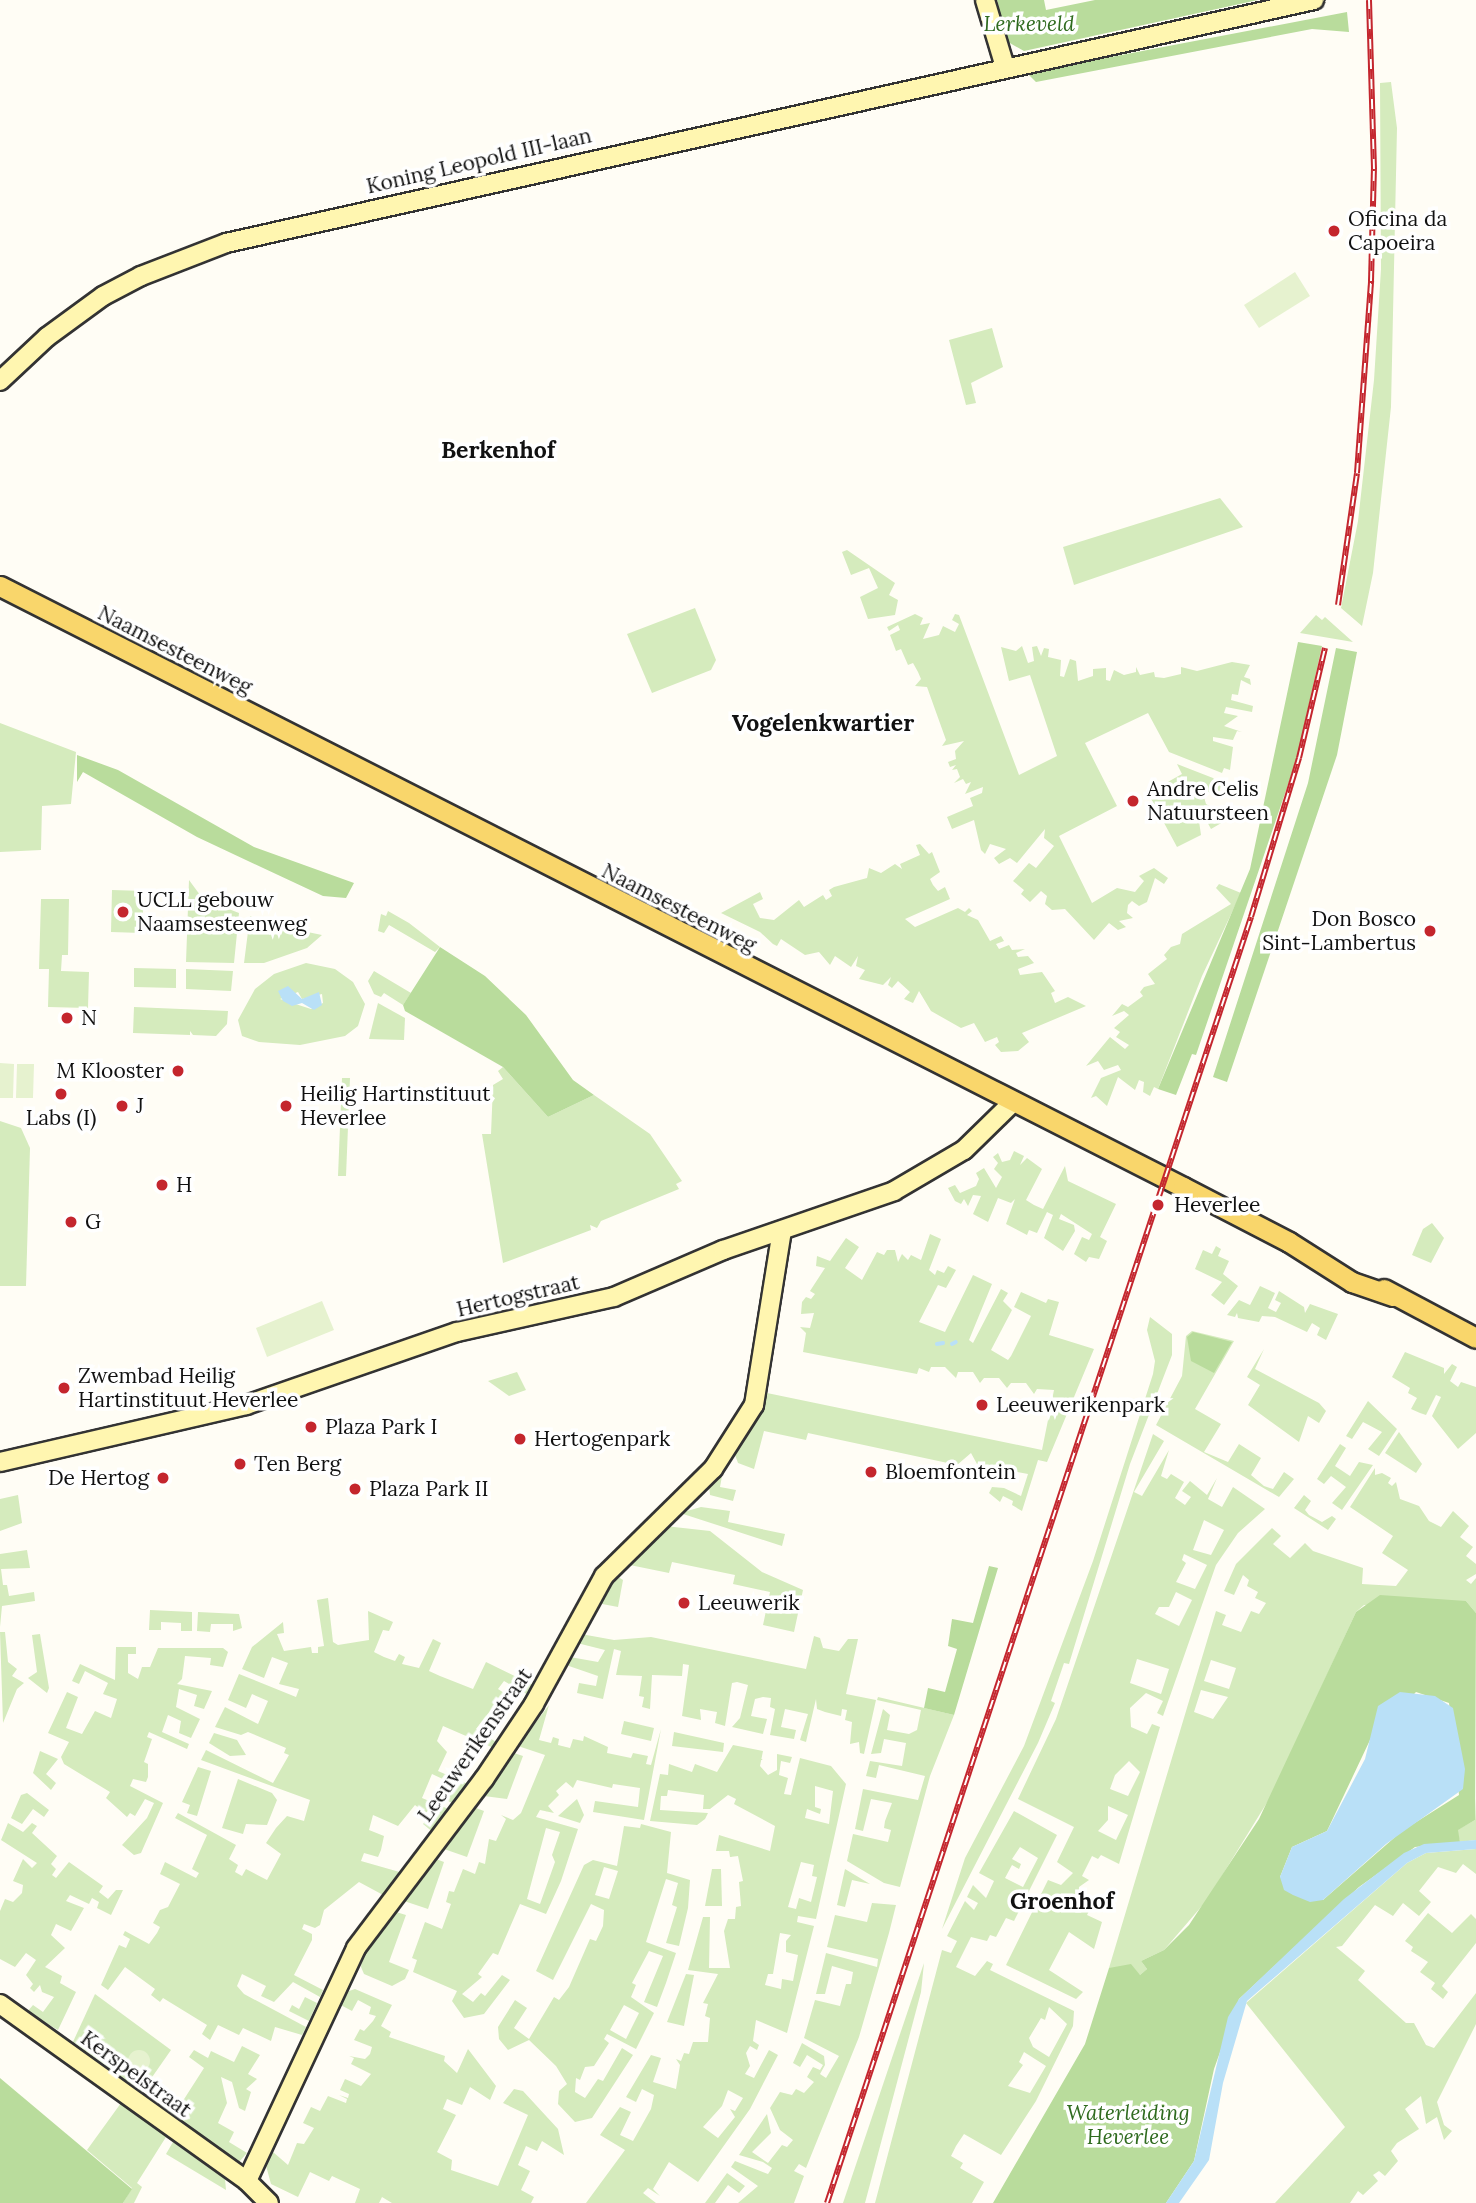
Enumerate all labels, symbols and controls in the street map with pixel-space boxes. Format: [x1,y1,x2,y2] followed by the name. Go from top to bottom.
[983,11,1075,37] park label: Lerkeveld
[364,123,594,199] street label: Koning Leopold III-laan
[1348,206,1447,256] place label: Oficina da Capoeira
[1326,223,1342,239] marker: Oficina da Capoeira
[441,436,555,464] district label: Berkenhof
[94,600,256,700] street label: Naamsesteenweg
[732,709,914,737] district label: Vogelenkwartier
[1147,776,1269,826] place label: Andre Celis Natuursteen
[1125,793,1141,809] marker: Andre Celis Natuursteen
[598,858,760,958] street label: Naamsesteenweg
[137,887,307,937] place label: UCLL gebouw Naamsesteenweg
[115,904,131,920] marker: UCLL gebouw Naamsesteenweg
[1262,906,1416,956] place label: Don Bosco Sint-Lambertus
[1422,923,1438,939] marker: Don Bosco Sint-Lambertus
[81,1005,97,1031] place label: N
[59,1010,75,1026] marker: N
[56,1058,164,1084] place label: M Klooster
[170,1063,186,1079] marker: M Klooster
[300,1081,490,1131] place label: Heilig Hartinstituut Heverlee
[53,1086,69,1102] marker: Labs (I)
[136,1093,144,1119] place label: J
[114,1098,130,1114] marker: J
[278,1098,294,1114] marker: Heilig Hartinstituut Heverlee
[26,1105,96,1131] place label: Labs (I)
[176,1172,192,1198] place label: H
[154,1177,170,1193] marker: H
[1174,1192,1260,1218] place label: Heverlee
[1148,1195,1168,1215] marker: Heverlee
[85,1209,101,1235] place label: G
[63,1214,79,1230] marker: G
[454,1270,582,1322] street label: Hertogstraat
[78,1363,298,1413] place label: Zwembad Heilig Hartinstituut Heverlee
[56,1380,72,1396] marker: Zwembad Heilig Hartinstituut Heverlee
[996,1392,1165,1418] place label: Leeuwerikenpark
[974,1397,990,1413] marker: Leeuwerikenpark
[325,1414,437,1440] place label: Plaza Park I
[303,1419,319,1435] marker: Plaza Park I
[534,1426,670,1452] place label: Hertogenpark
[512,1431,528,1447] marker: Hertogenpark
[254,1451,341,1477] place label: Ten Berg
[232,1456,248,1472] marker: Ten Berg
[885,1459,1016,1485] place label: Bloemfontein
[863,1464,879,1480] marker: Bloemfontein
[48,1465,149,1491] place label: De Hertog
[155,1470,171,1486] marker: De Hertog
[369,1476,489,1502] place label: Plaza Park II
[347,1481,363,1497] marker: Plaza Park II
[698,1590,799,1616] place label: Leeuwerik
[676,1595,692,1611] marker: Leeuwerik
[413,1663,537,1827] street label: Leeuwerikenstraat
[1010,1887,1114,1915] district label: Groenhof
[76,2026,196,2122] street label: Kerspelstraat
[1066,2100,1190,2150] park label: Waterleiding Heverlee

